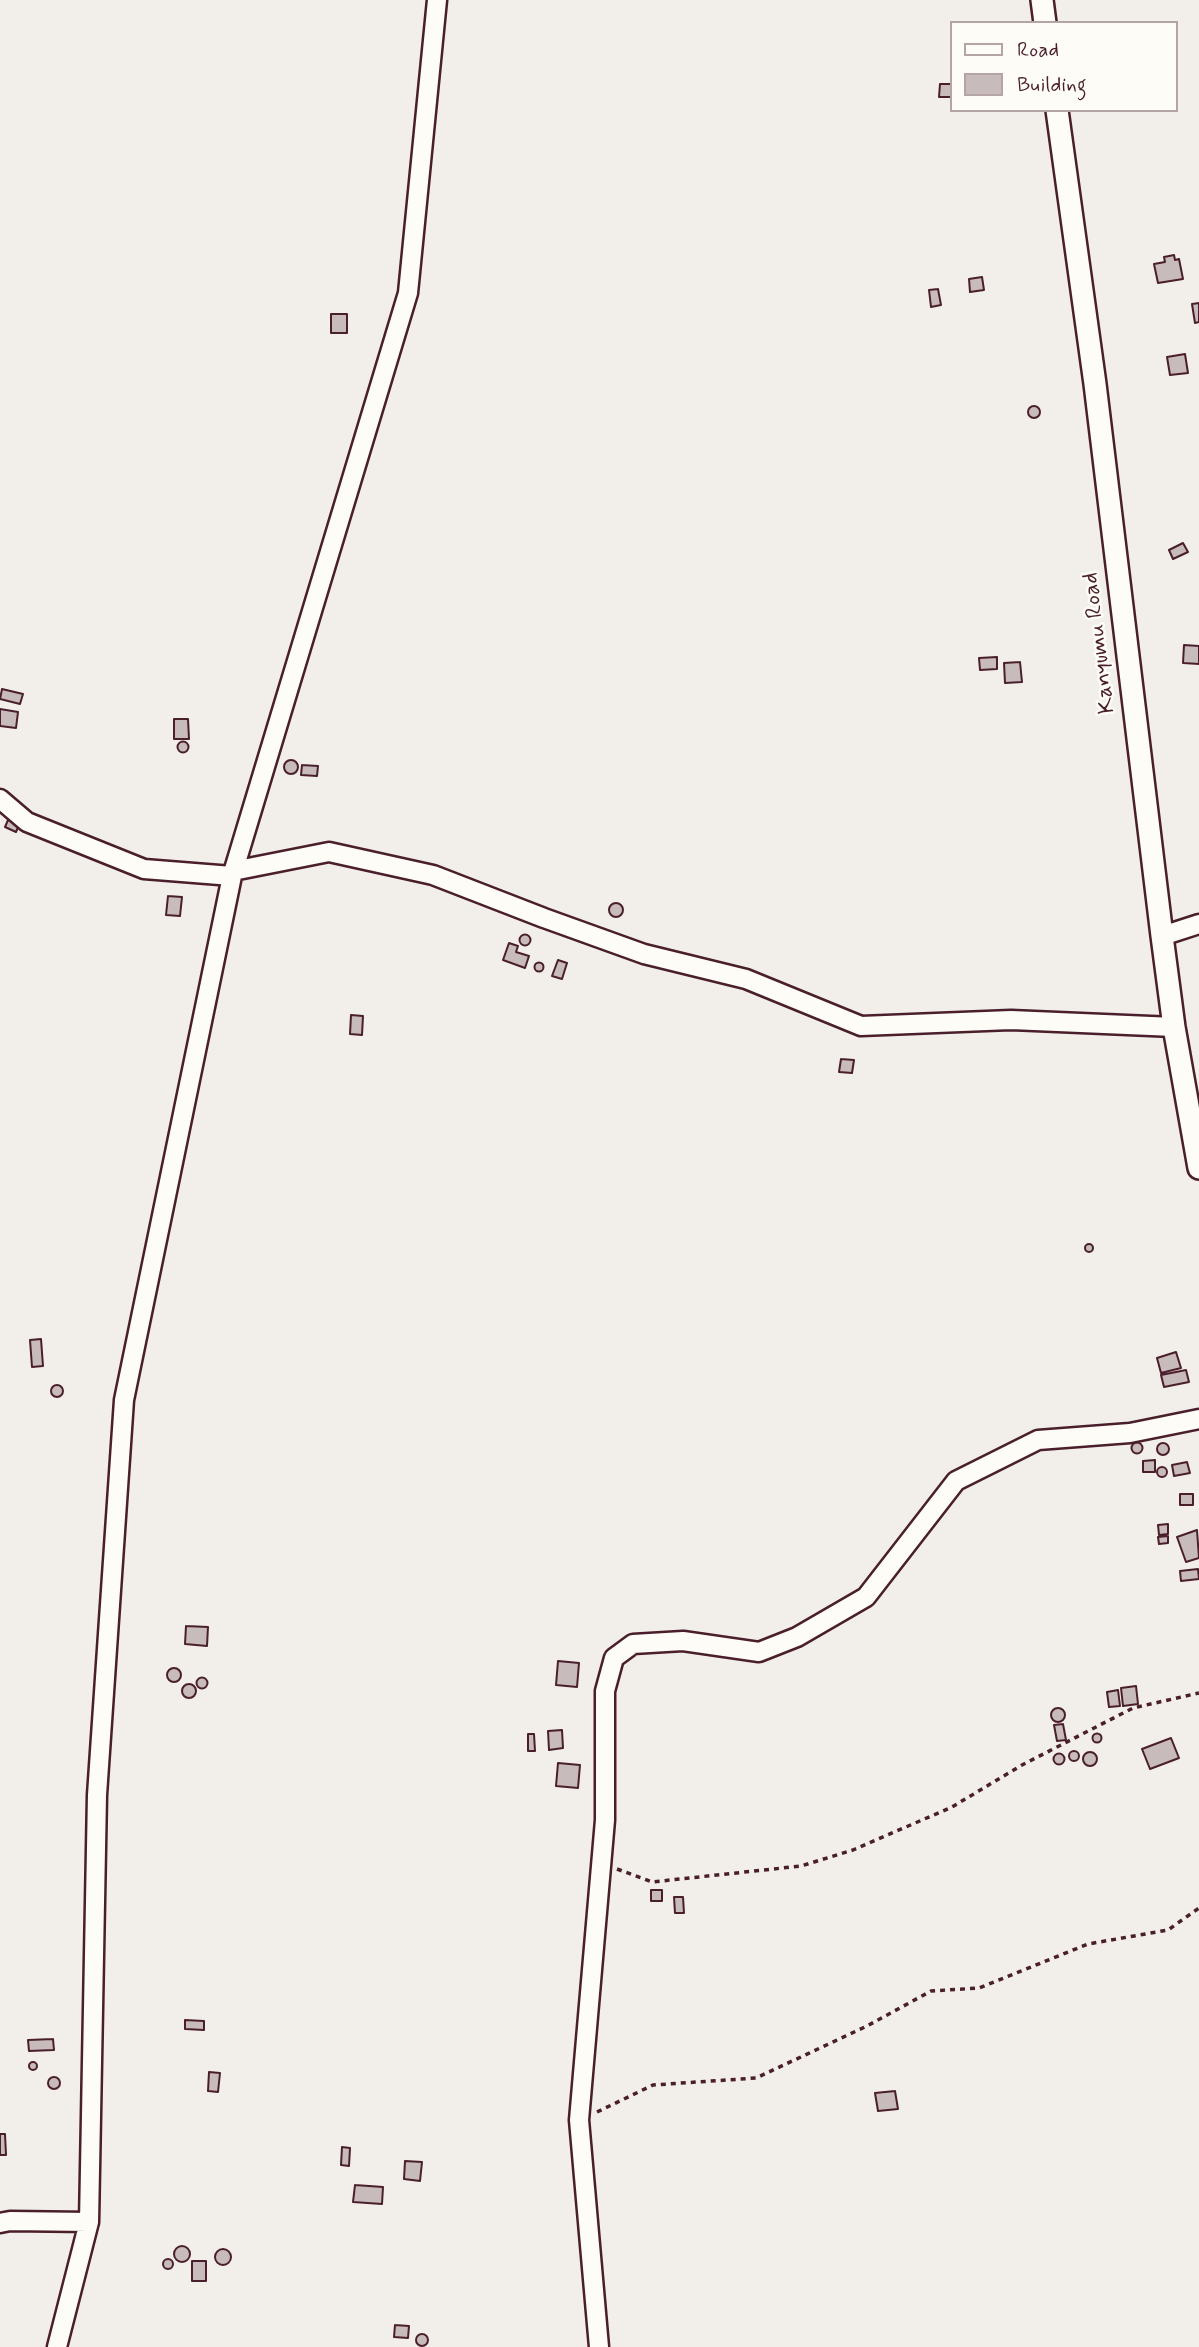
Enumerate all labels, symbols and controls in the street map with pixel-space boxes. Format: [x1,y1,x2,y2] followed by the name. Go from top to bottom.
[950,21,1178,112] legend
[1017,36,1059,64] text: Road
[1017,71,1087,99] text: Building
[1078,571,1122,715] street label: Kanyumu Road

